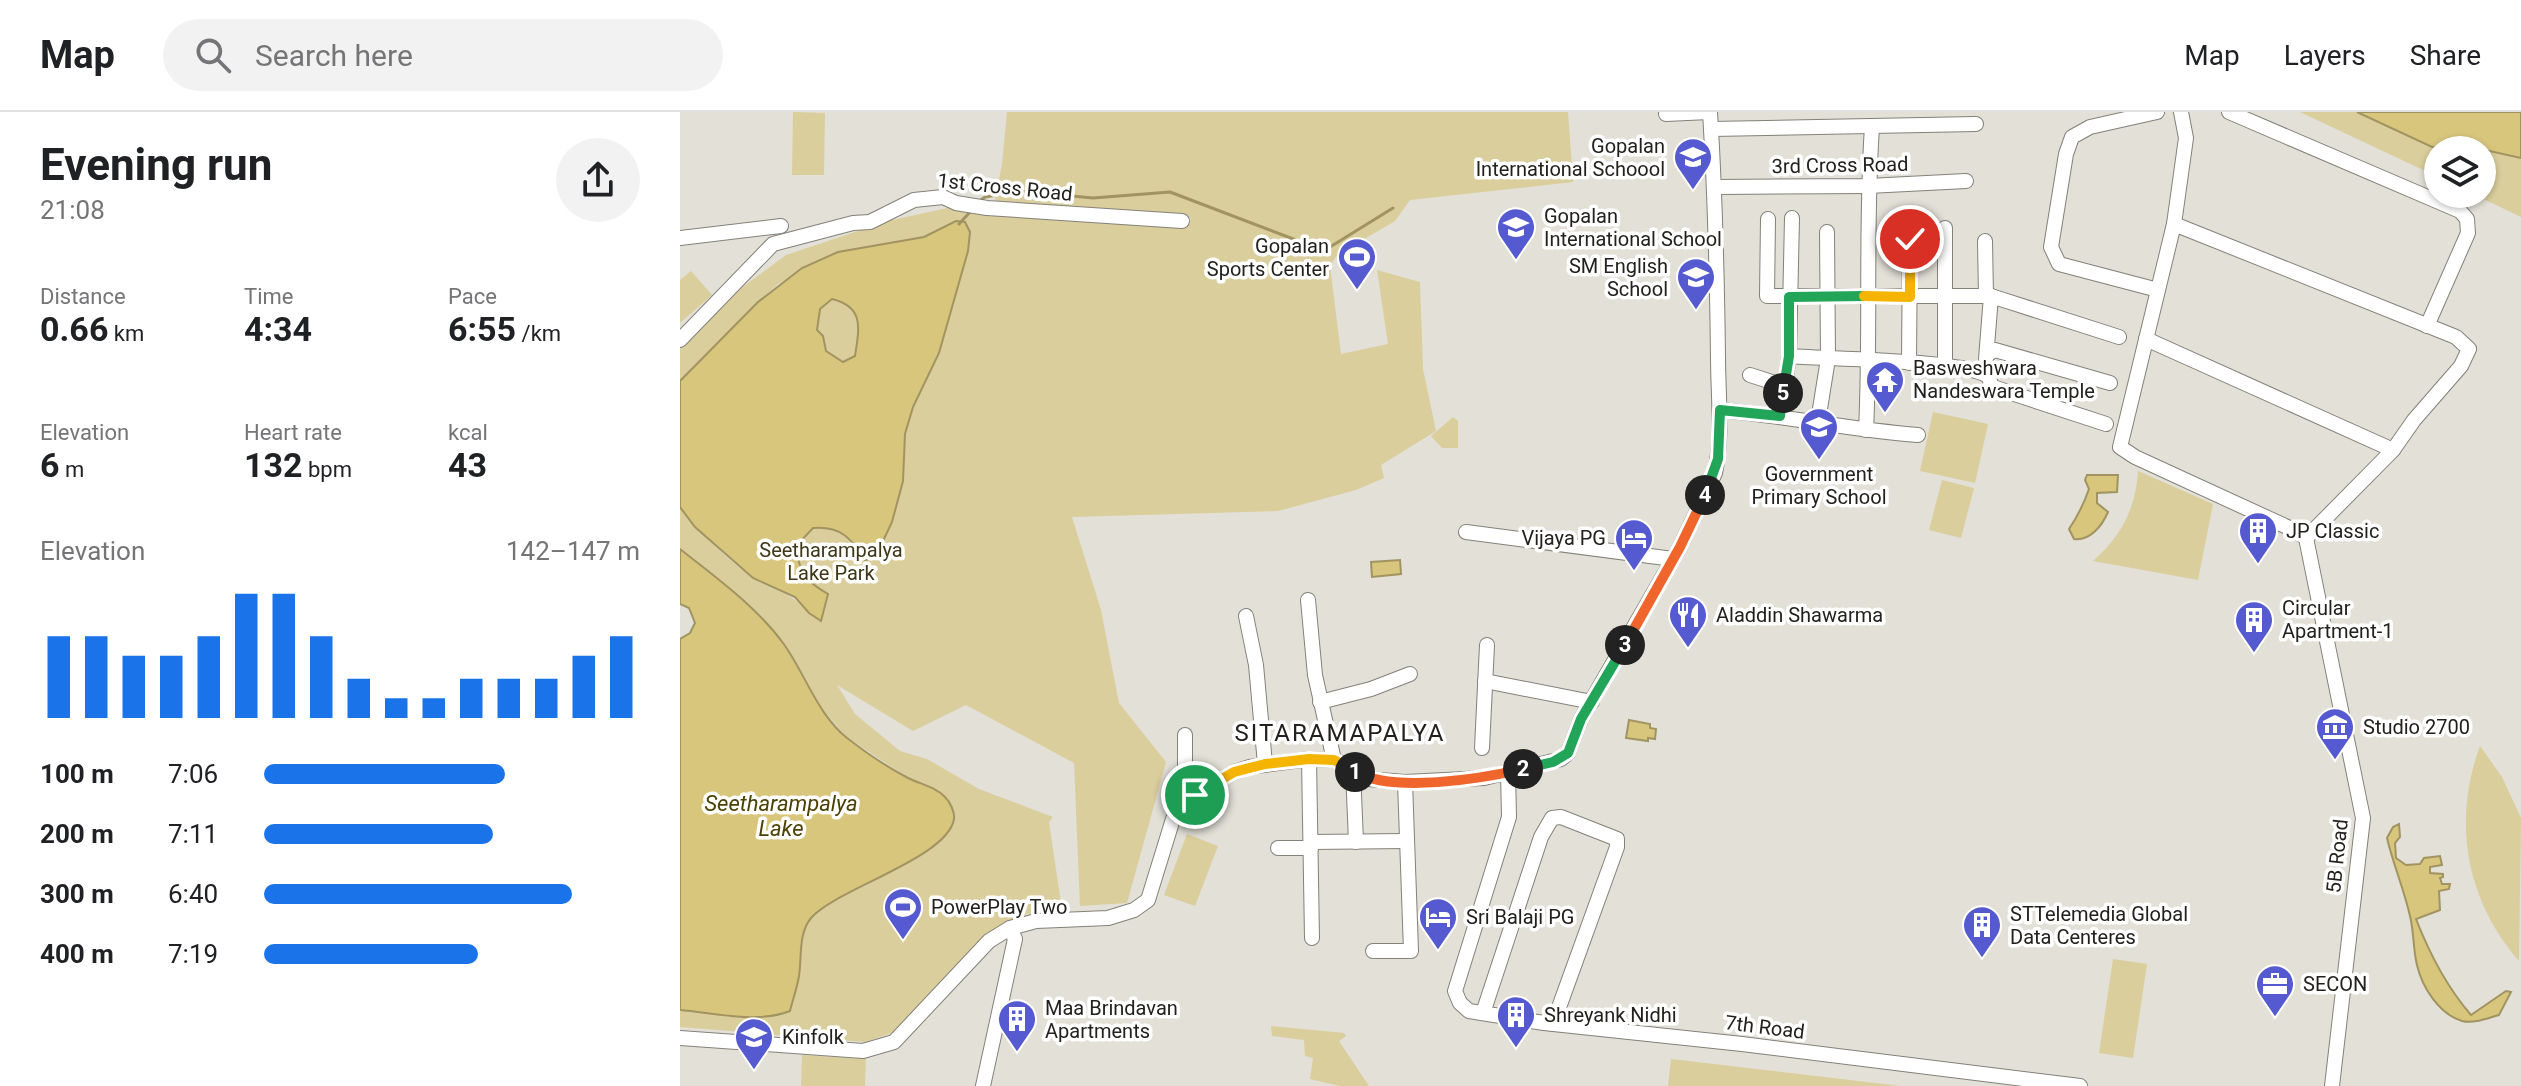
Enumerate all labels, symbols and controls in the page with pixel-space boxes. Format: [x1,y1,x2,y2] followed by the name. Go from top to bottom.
[163,19,723,91] search box
[40,33,115,77] text: Map
[191,33,235,77] icon: search
[255,38,413,73] text: Search here
[2184,39,2240,72] text: Map
[2284,39,2366,72] text: Layers
[2410,39,2481,72] text: Share
[1476,134,1665,181] place label: Gopalan International Schoool
[1672,136,1714,191] school or university icon: Gopalan International Schoool
[2424,136,2496,208] map controls
[2424,136,2496,208] button: layers
[556,138,640,222] button: share
[40,139,272,191] text: Evening run
[1772,152,1908,178] street label: 3rd Cross Road
[936,168,1074,206] street label: 1st Cross Road
[40,195,105,225] text: 21:08
[1544,204,1722,251] place label: Gopalan International School
[1876,205,1944,273] pin
[1495,206,1537,261] school or university icon: Gopalan International School
[1888,217,1932,261] icon: check
[1207,234,1329,281] place label: Gopalan Sports Center
[1336,236,1378,291] sports icon: Gopalan Sports Center
[1569,254,1668,301] place label: SM English School
[1675,256,1717,311] school or university icon: SM English School
[40,284,126,309] text: Distance
[244,284,293,309] text: Time
[448,284,497,309] text: Pace
[40,309,108,349] text: 0.66
[244,309,312,349] text: 4:34
[448,309,516,349] text: 6:55
[108,321,144,346] text: km
[516,321,561,346] text: /km
[1913,356,2095,403] place label: Basweshwara Nandeswara Temple
[1864,359,1906,414] temple icon: Basweshwara Nandeswara Temple
[1763,373,1803,413] pin: 5
[1777,380,1789,405] text: 5
[1798,406,1840,461] school or university icon: Government Primary School
[40,420,129,445] text: Elevation
[244,420,342,445] text: Heart rate
[448,420,488,445] text: kcal
[40,445,60,485] text: 6
[244,445,303,485] text: 132
[448,445,487,485] text: 43
[60,457,84,482] text: m
[303,457,352,482] text: bpm
[1751,462,1887,509] place label: Government Primary School
[1685,475,1725,515] pin: 4
[1699,482,1711,507] text: 4
[2237,510,2279,565] building icon: JP Classic
[1613,517,1655,572] hotel icon: Vijaya PG
[2286,519,2379,543] place label: JP Classic
[1521,526,1606,550] place label: Vijaya PG
[40,536,145,566] text: Elevation
[506,536,640,566] text: 142–147 m
[759,538,903,585] park label: Seetharampalya Lake Park
[1667,594,1709,649] restaurant icon: Aladdin Shawarma
[2282,596,2393,643] place label: Circular Apartment-1
[2233,599,2275,654] building icon: Circular Apartment-1
[1716,603,1883,627] place label: Aladdin Shawarma
[1605,625,1645,665] pin: 3
[1619,632,1631,657] text: 3
[2314,706,2356,761] museum icon: Studio 2700
[2363,715,2470,739] place label: Studio 2700
[1234,719,1446,747] district label: SITARAMAPALYA
[1503,749,1543,789] pin: 2
[1335,752,1375,792] pin: 1
[1517,756,1529,781] text: 2
[40,759,114,789] text: 100 m
[168,759,218,789] text: 7:06
[1349,759,1361,784] text: 1
[1161,761,1229,829] pin
[1173,773,1217,817] icon: arrive
[704,791,858,841] water label: Seetharampalya Lake
[2321,818,2353,894] street label: 5B Road
[40,819,114,849] text: 200 m
[168,819,218,849] text: 7:11
[40,879,114,909] text: 300 m
[168,879,218,909] text: 6:40
[882,886,924,941] sports icon: PowerPlay Two
[931,895,1067,919] place label: PowerPlay Two
[1417,896,1459,951] hotel icon: Sri Balaji PG
[2010,902,2188,949] place label: STTelemedia Global Data Centeres
[1961,904,2003,959] building icon: STTelemedia Global Data Centeres
[1466,905,1574,929] place label: Sri Balaji PG
[40,939,114,969] text: 400 m
[168,939,218,969] text: 7:19
[2254,963,2296,1018] office icon: SECON
[2303,972,2367,996] place label: SECON
[1495,994,1537,1049] building icon: Shreyank Nidhi
[1045,996,1178,1043] place label: Maa Brindavan Apartments
[996,998,1038,1053] building icon: Maa Brindavan Apartments
[1544,1003,1677,1027] place label: Shreyank Nidhi
[1724,1010,1806,1044] street label: 7th Road
[733,1016,775,1071] school or university icon: Kinfolk
[782,1025,845,1049] place label: Kinfolk

